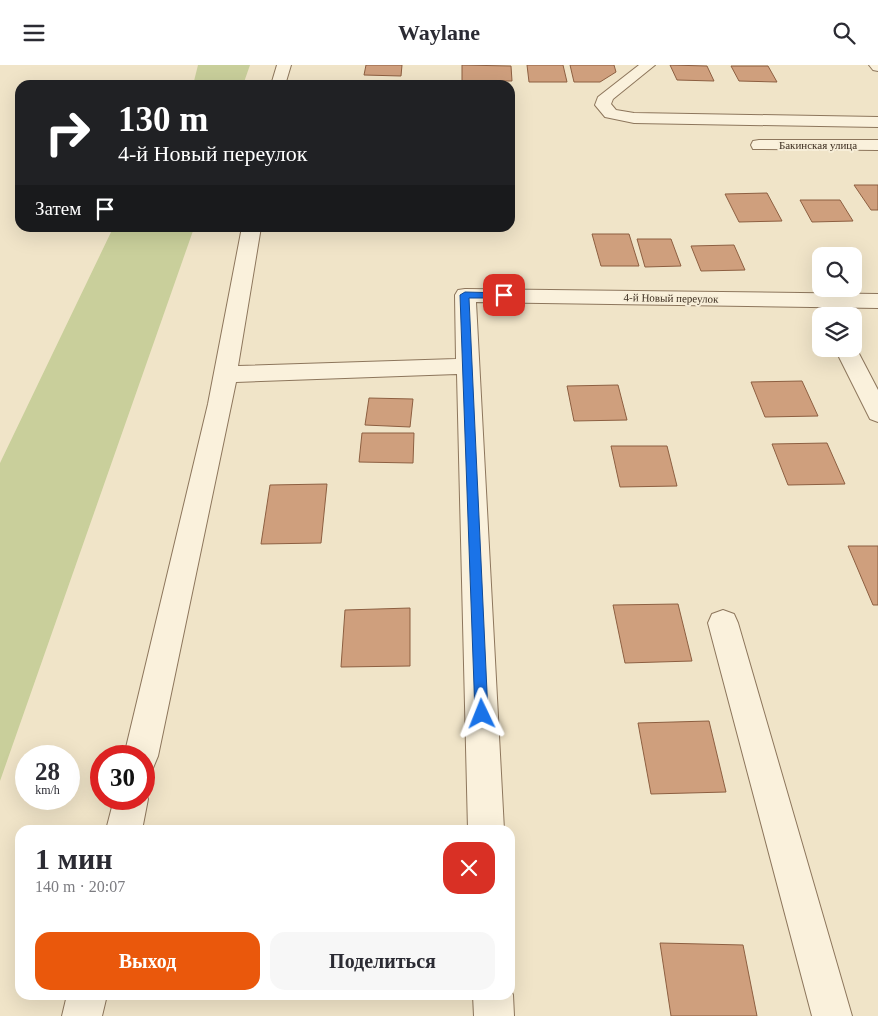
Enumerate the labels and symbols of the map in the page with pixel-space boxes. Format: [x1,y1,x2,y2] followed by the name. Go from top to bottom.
[779,139,857,151] street label: Бакинская улица
[483,274,525,316] pin
[624,291,719,305] street label: 4-й Новый переулок
[455,687,507,739] position arrow
[90,745,155,810] speed limit sign: 30

